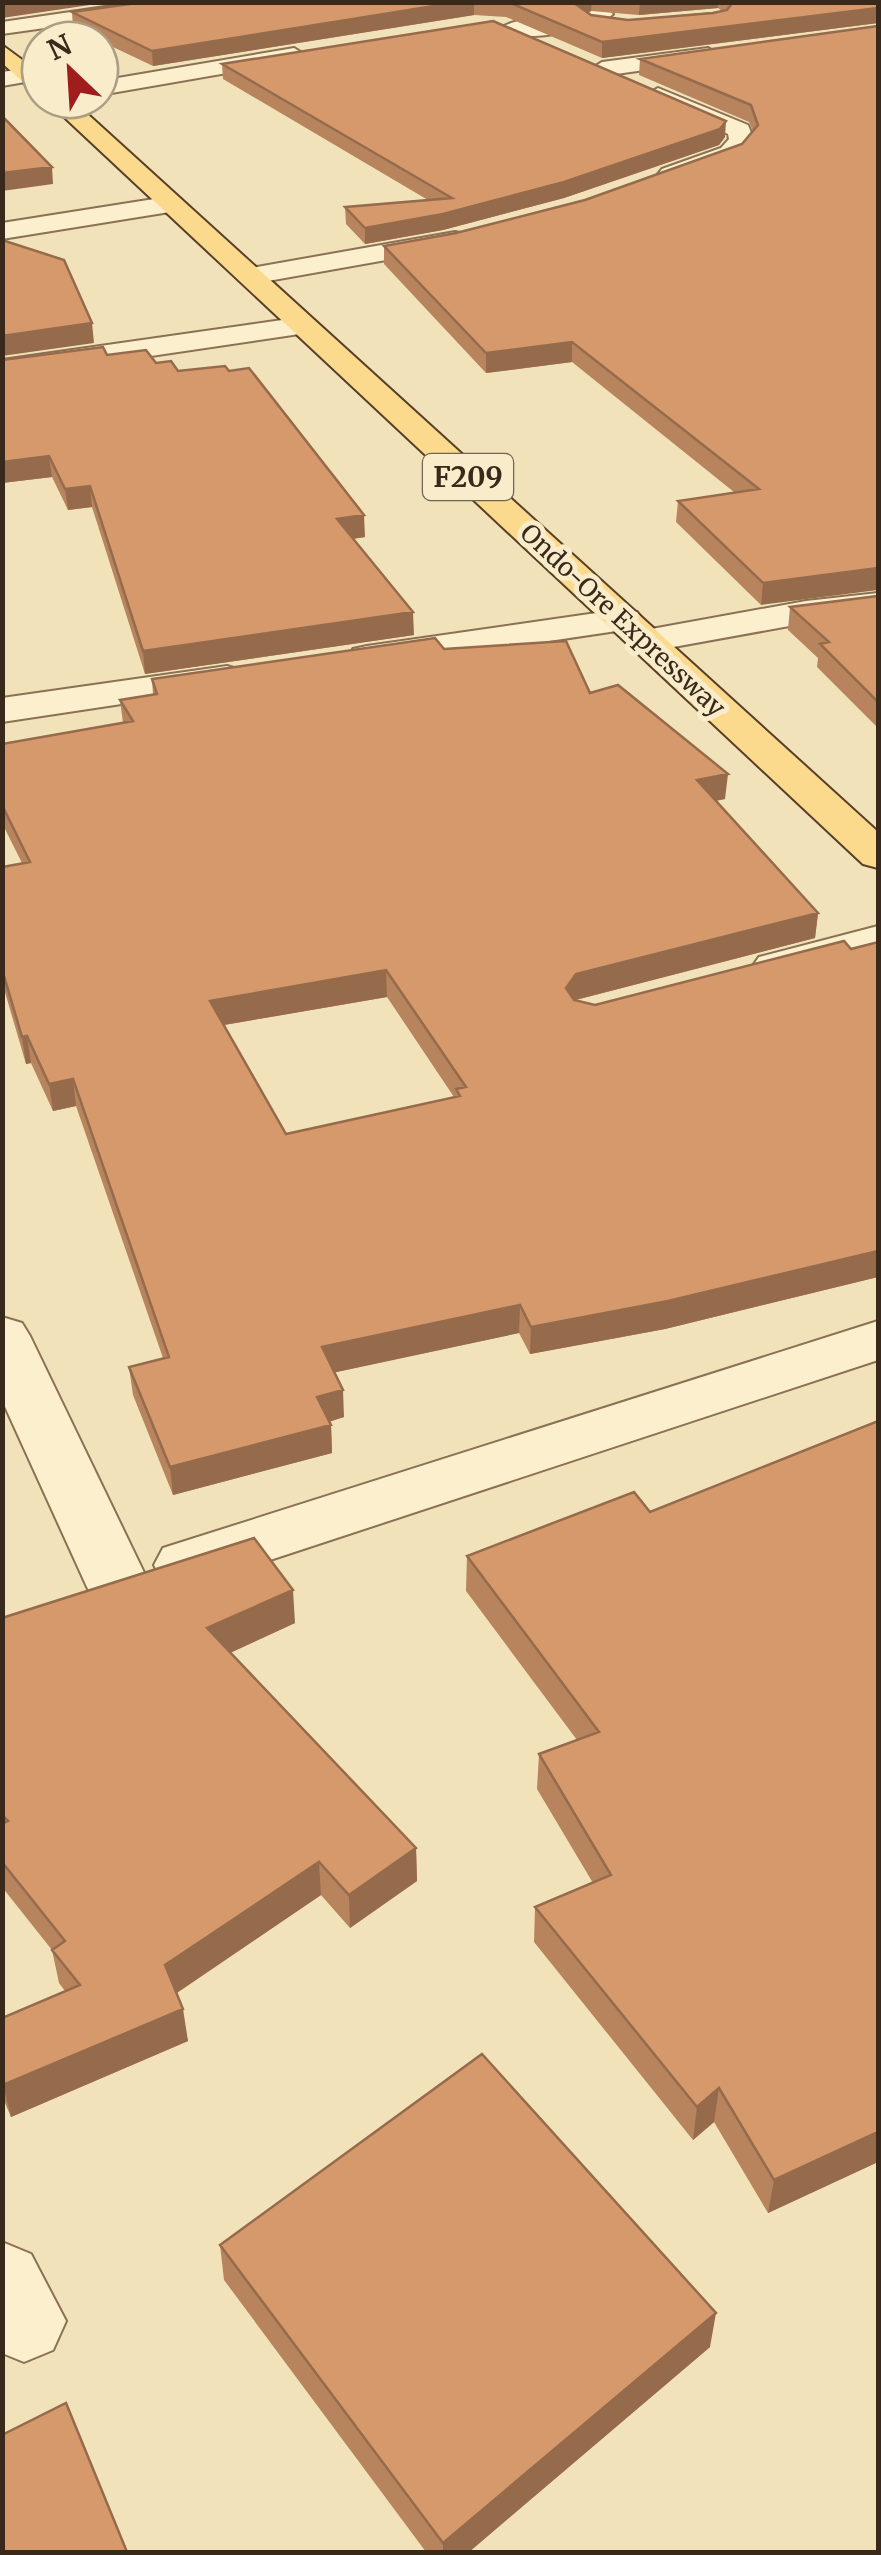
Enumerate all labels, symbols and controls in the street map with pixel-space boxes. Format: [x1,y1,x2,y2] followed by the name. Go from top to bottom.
[20,20,120,120] north arrow
[42,26,77,68] text: N
[423,454,513,500] road number: F209
[514,517,732,724] street label: Ondo-Ore Expressway

